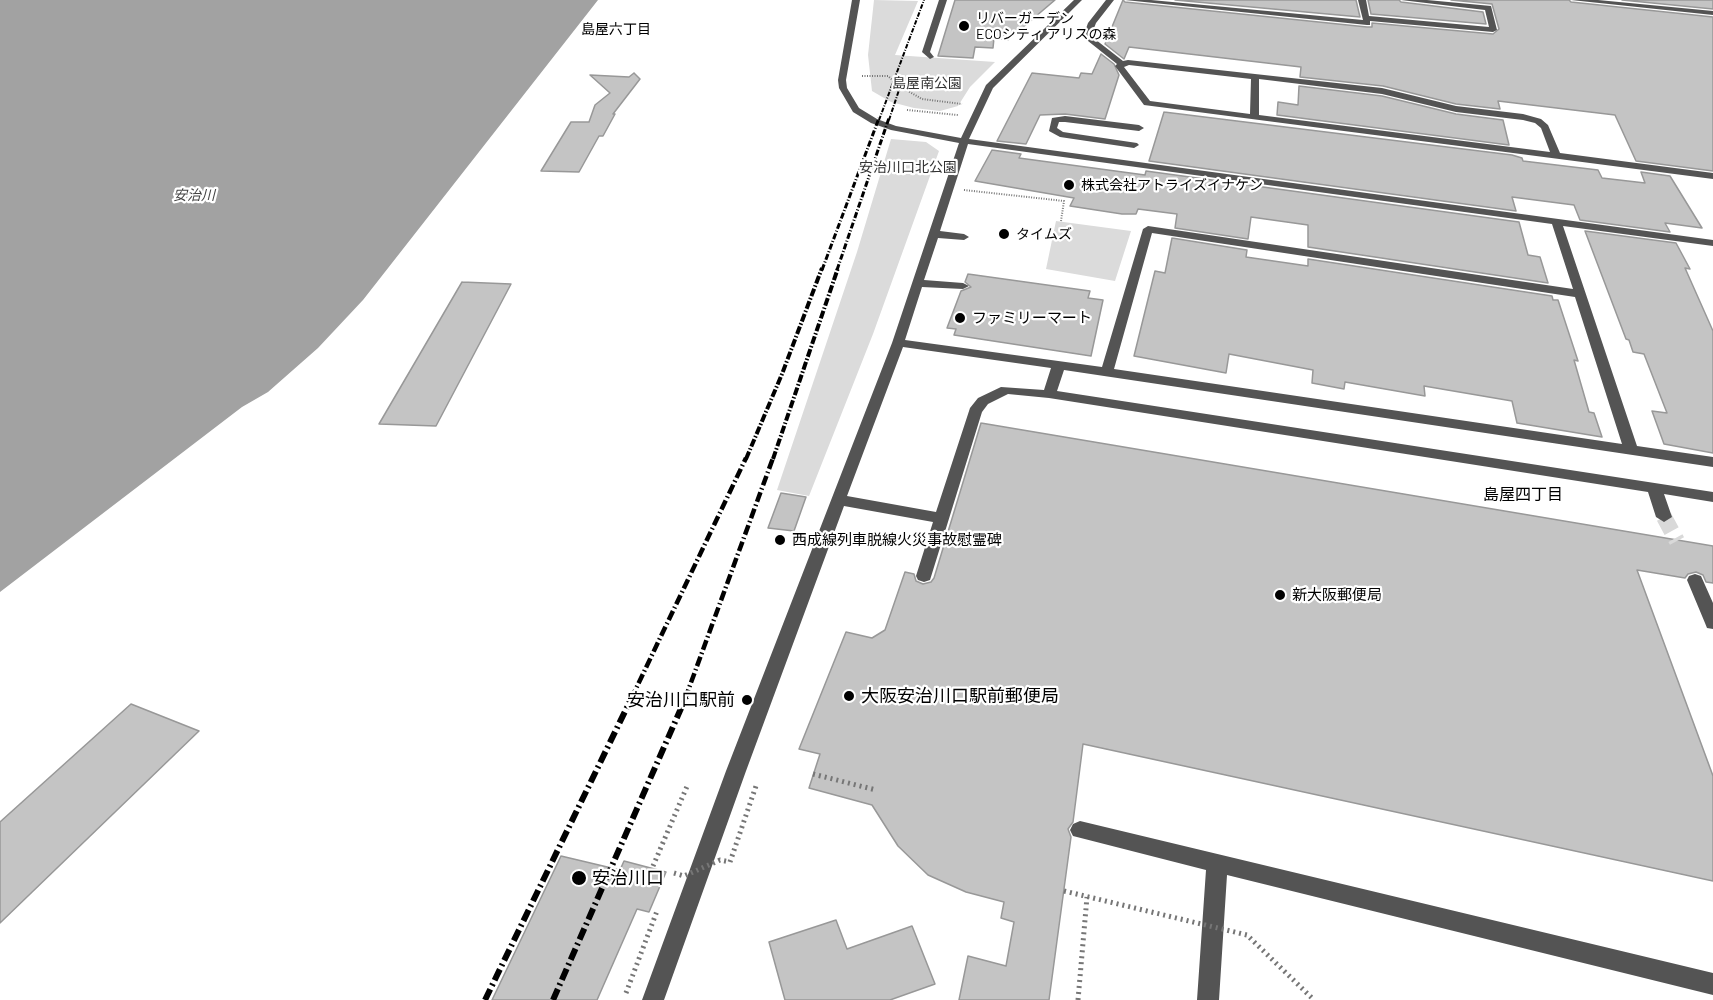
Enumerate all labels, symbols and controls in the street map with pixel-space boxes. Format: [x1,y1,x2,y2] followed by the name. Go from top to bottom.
[976,10,1116,42] place label: リバーガーデン ECOシティ アリスの森
[957,19,971,33] marker: リバーガーデン ECOシティ アリスの森
[581,21,651,37] district label: 島屋六丁目
[892,75,962,91] park label: 島屋南公園
[859,159,957,175] park label: 安治川口北公園
[1081,177,1263,193] place label: 株式会社アトライズイナケン
[1062,178,1076,192] marker: 株式会社アトライズイナケン
[173,187,215,203] water label: 安治川
[1016,226,1072,242] place label: タイムズ
[997,227,1011,241] marker: タイムズ
[972,309,1092,327] place label: ファミリーマート
[953,311,967,325] marker: ファミリーマート
[1483,485,1563,505] district label: 島屋四丁目
[792,531,1002,549] place label: 西成線列車脱線火災事故慰霊碑
[773,533,787,547] marker: 西成線列車脱線火災事故慰霊碑
[1292,586,1382,604] place label: 新大阪郵便局
[1273,588,1287,602] marker: 新大阪郵便局
[861,685,1059,707] place label: 大阪安治川口駅前郵便局
[627,689,735,711] place label: 安治川口駅前
[842,689,856,703] marker: 大阪安治川口駅前郵便局
[740,693,754,707] marker: 安治川口駅前
[592,867,664,889] place label: 安治川口
[570,869,588,887] marker: 安治川口

